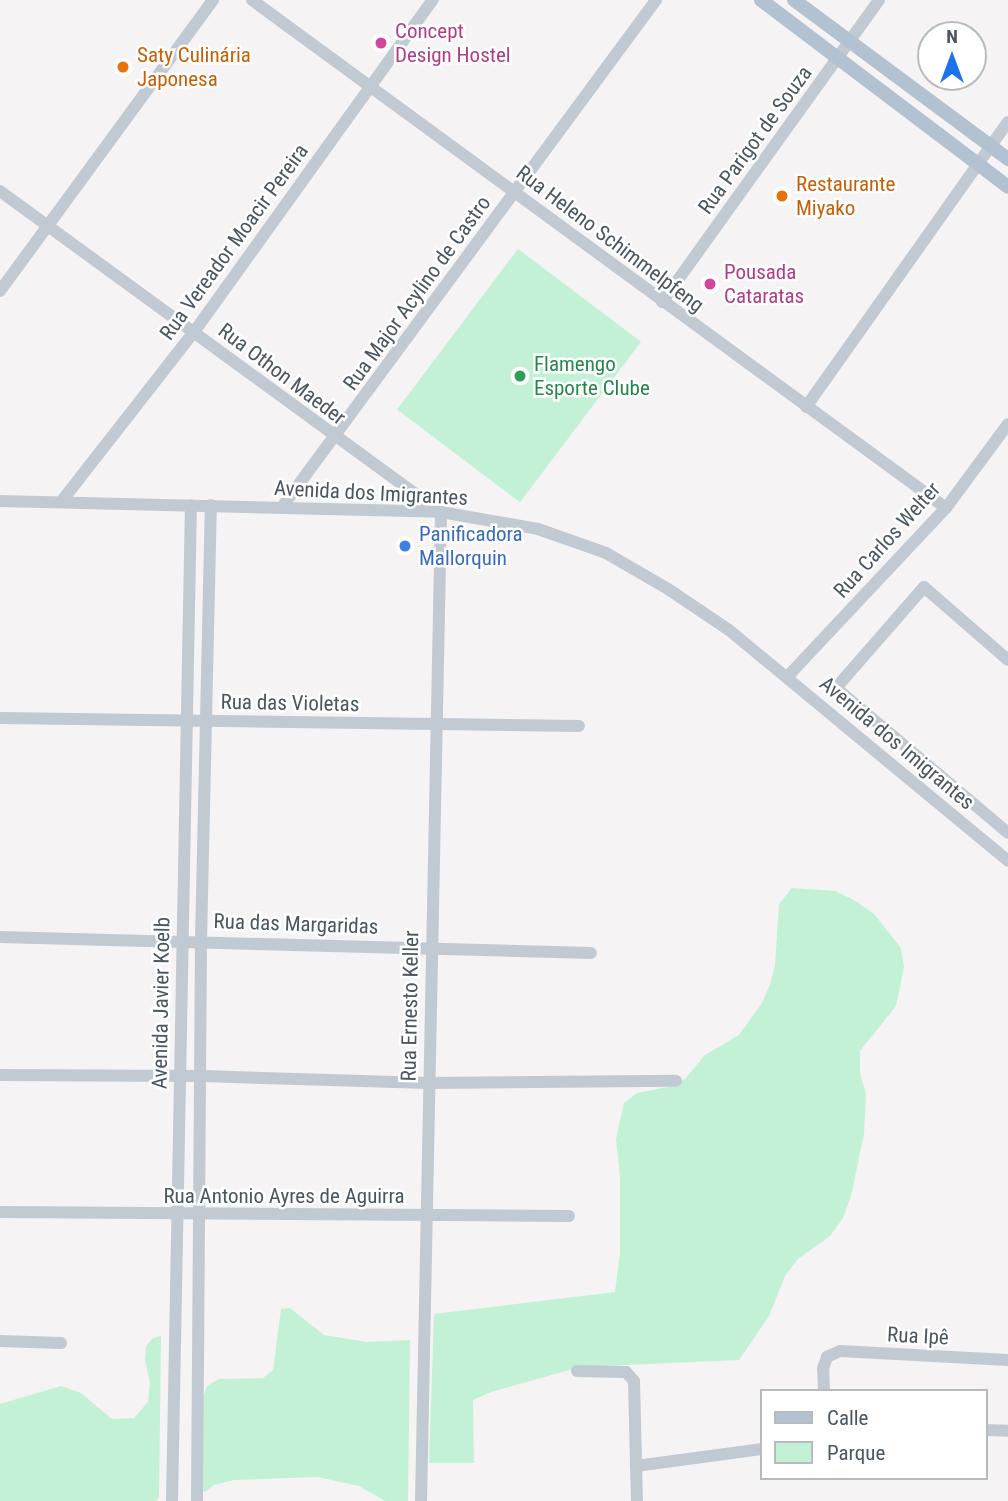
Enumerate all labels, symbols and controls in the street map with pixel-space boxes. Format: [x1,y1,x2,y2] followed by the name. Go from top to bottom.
[395,18,511,68] place label: Concept Design Hostel
[917,21,987,91] north arrow
[946,25,958,48] text: N
[373,35,389,51] marker: Concept Design Hostel
[137,42,251,92] place label: Saty Culinária Japonesa
[115,59,131,75] marker: Saty Culinária Japonesa
[693,61,817,219] street label: Rua Parigot de Souza
[154,139,314,345] street label: Rua Vereador Moacir Pereira
[511,160,709,318] street label: Rua Heleno Schimmelpfeng
[796,171,895,221] place label: Restaurante Miyako
[774,188,790,204] marker: Restaurante Miyako
[338,191,496,395] street label: Rua Major Acylino de Castro
[724,259,804,309] place label: Pousada Cataratas
[702,276,718,292] marker: Pousada Cataratas
[213,318,351,430] street label: Rua Othon Maeder
[534,351,650,401] place label: Flamengo Esporte Clube
[512,368,528,384] marker: Flamengo Esporte Clube
[273,475,469,511] street label: Avenida dos Imigrantes
[828,477,946,603] street label: Rua Carlos Welter
[419,521,523,571] place label: Panificadora Mallorquin
[397,538,413,554] marker: Panificadora Mallorquin
[815,671,979,815] street label: Avenida dos Imigrantes
[220,689,360,717] street label: Rua das Violetas
[213,909,379,939] street label: Rua das Margaridas
[147,917,175,1089] street label: Avenida Javier Koelb
[396,930,424,1082] street label: Rua Ernesto Keller
[163,1183,405,1209] street label: Rua Antonio Ayres de Aguirra
[887,1322,949,1350] street label: Rua Ipê
[760,1389,987,1480] legend
[827,1406,868,1430] text: Calle
[827,1441,885,1465] text: Parque

